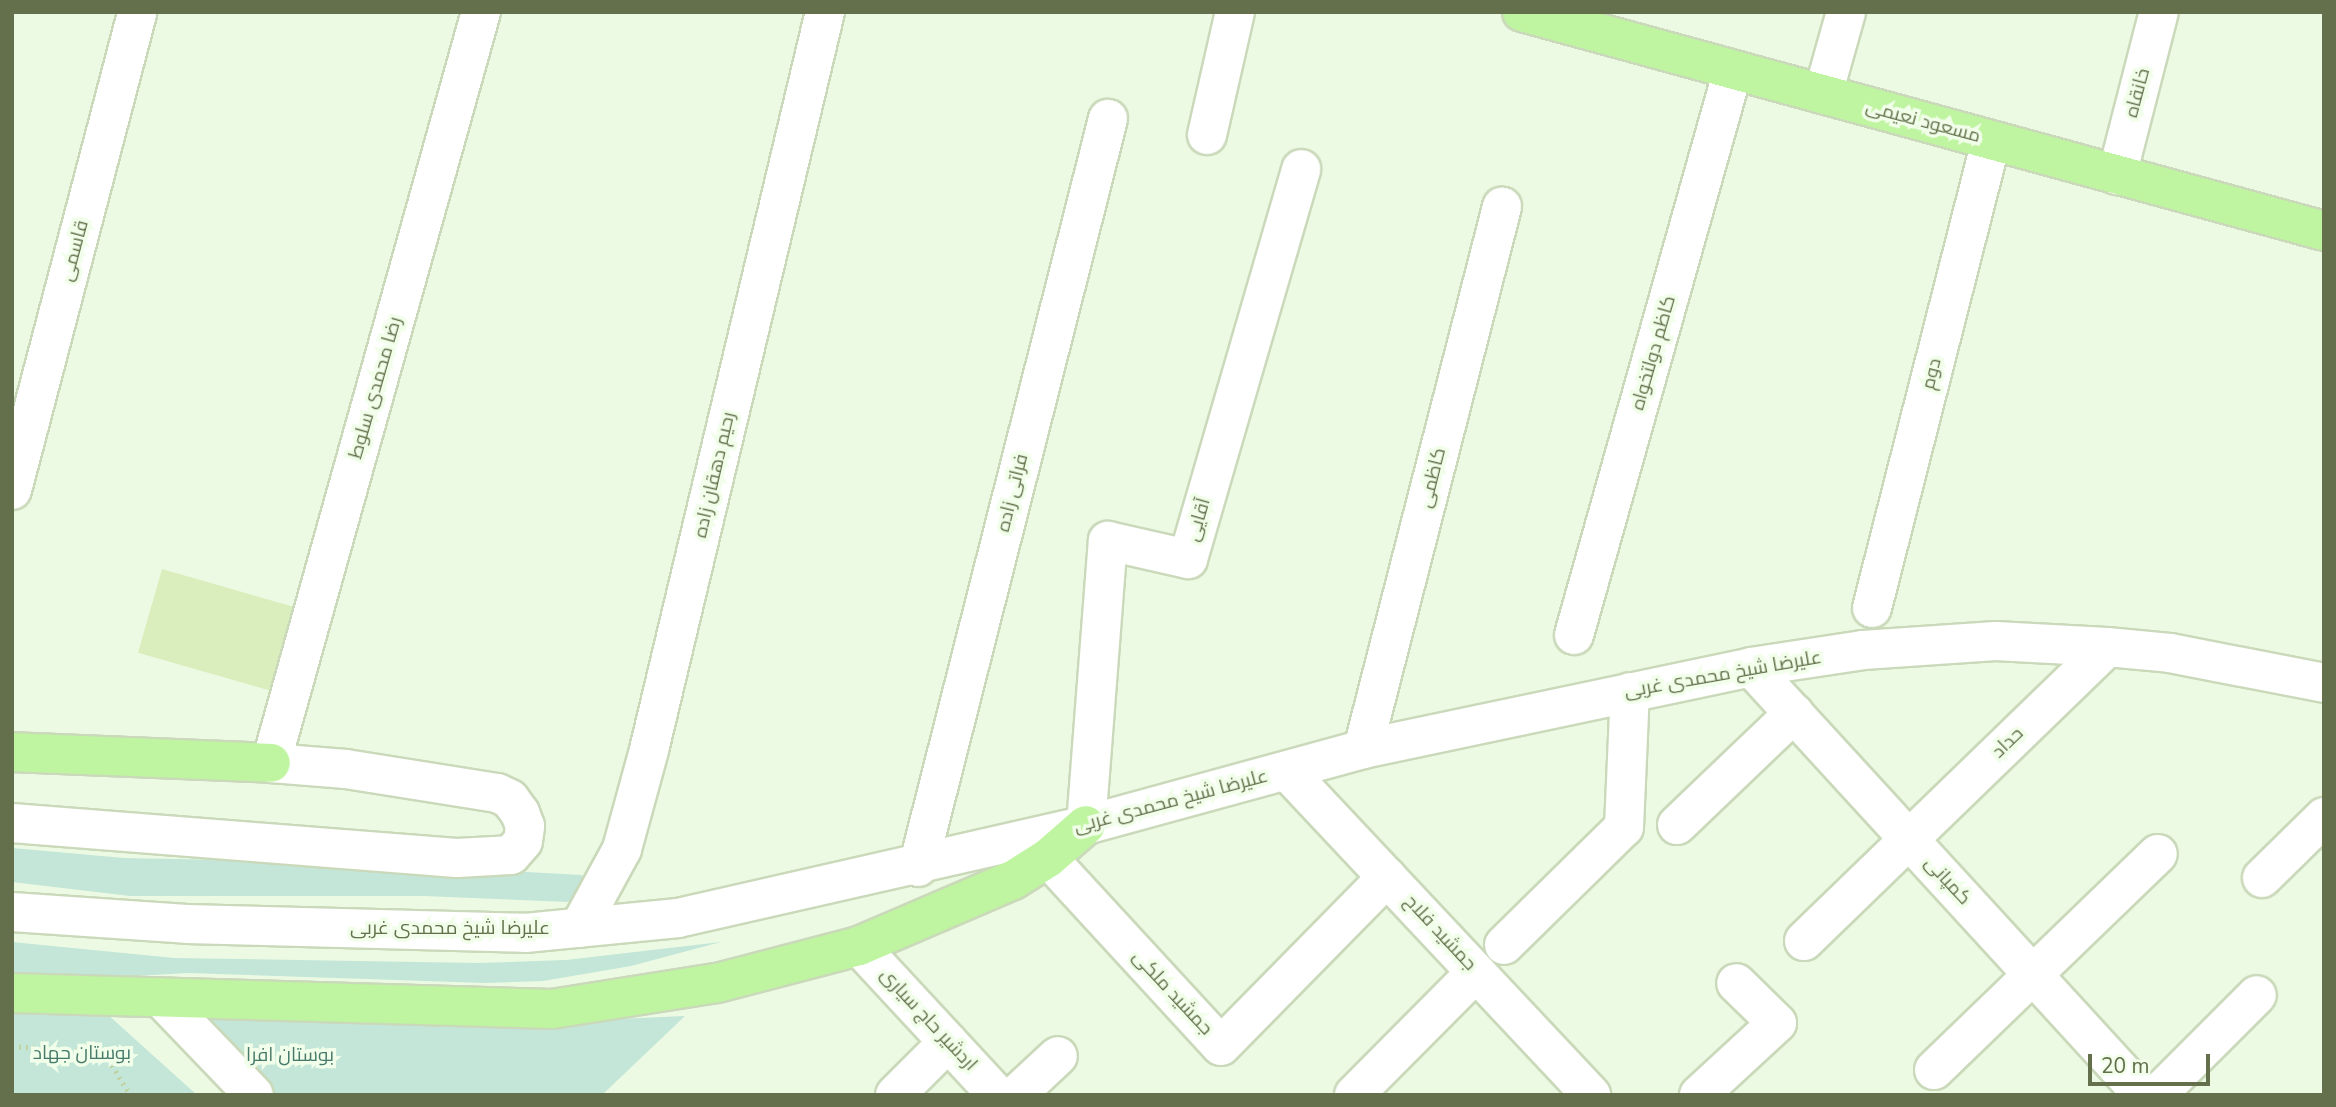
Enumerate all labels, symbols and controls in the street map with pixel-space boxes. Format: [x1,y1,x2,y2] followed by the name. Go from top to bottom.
[2121,66,2155,120] street label: خانقاه
[1863,96,1983,148] street label: مسعود نعیمی
[56,218,94,284] street label: قاسمی
[1627,293,1681,413] street label: کاظم دولتخواه
[345,314,407,462] street label: رضا محمدی سلوط
[1917,356,1947,392] street label: دوم
[689,410,741,540] street label: رحیم دهقان زاده
[1415,446,1451,510] street label: کاظمی
[992,452,1034,534] street label: فراتی زاده
[1182,496,1216,544] street label: آقایی
[1623,646,1823,704] street label: علیرضا شیخ محمدی غربی
[1987,723,2029,763] street label: حداد
[1071,765,1271,839] street label: علیرضا شیخ محمدی غربی
[1919,852,1975,910] street label: کمپانی
[1399,890,1481,976] street label: جمشید فلاح
[350,918,550,940] street label: علیرضا شیخ محمدی غربی
[1127,946,1217,1040] street label: جمشید ملکی
[875,964,981,1076] street label: اردشیر حاج سیاری
[2091,1040,2214,1084] scale bar
[33,1043,131,1065] park label: بوستان جهاد
[246,1045,334,1067] park label: بوستان افرا
[2101,1052,2150,1080] text: 20 m

